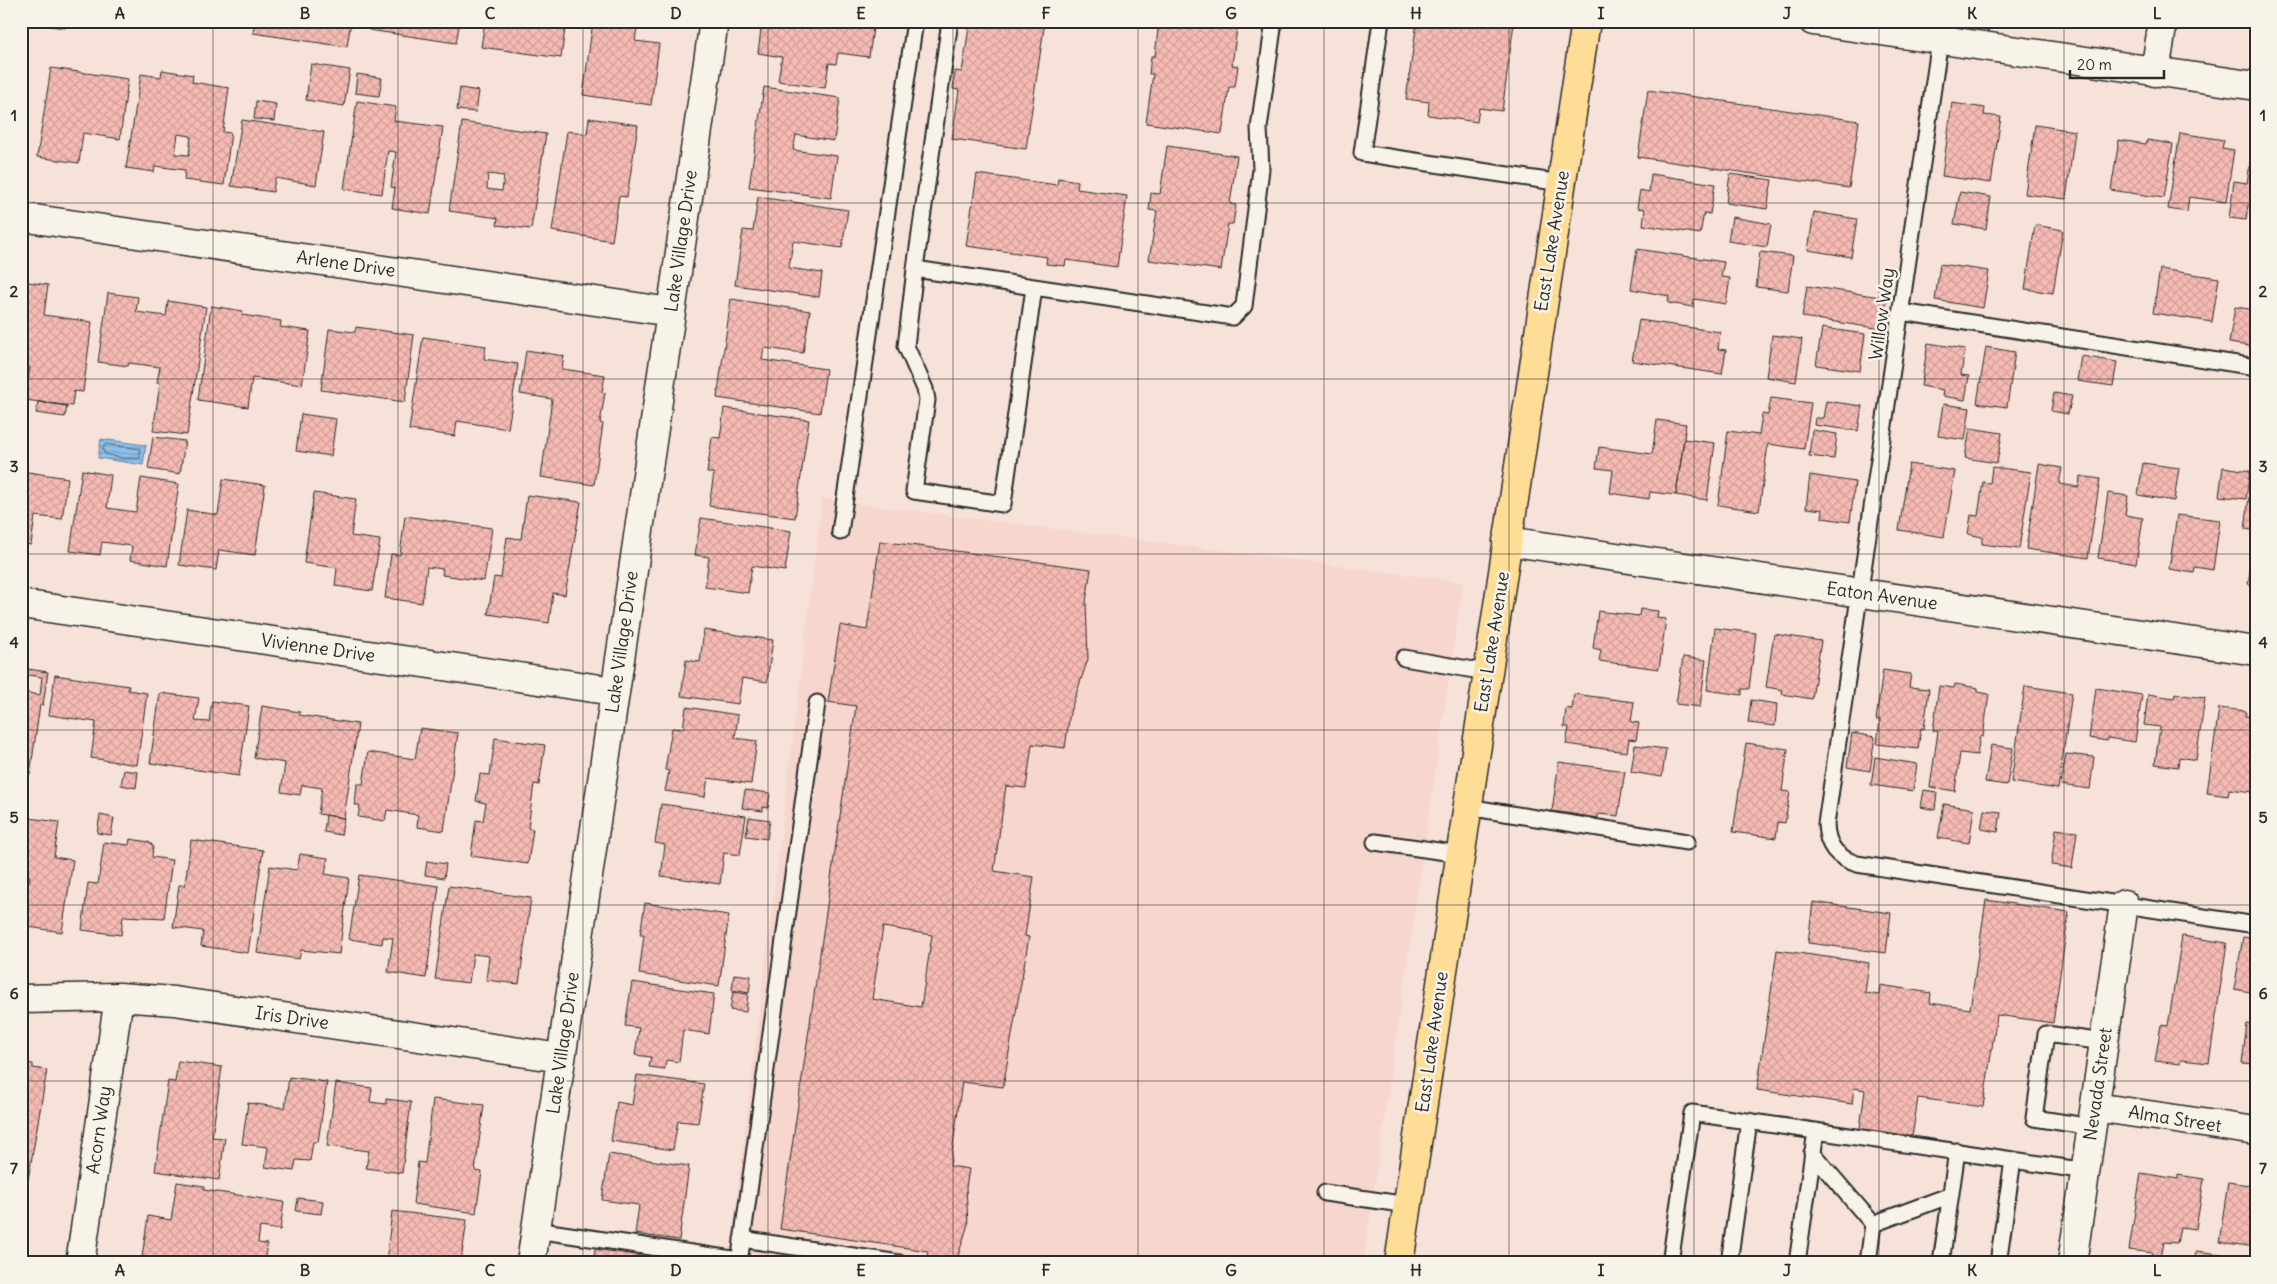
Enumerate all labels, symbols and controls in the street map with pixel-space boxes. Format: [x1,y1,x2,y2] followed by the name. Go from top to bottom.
[115,3,125,23] text: A
[300,3,311,23] text: B
[485,3,496,23] text: C
[670,3,682,23] text: D
[856,3,866,23] text: E
[1041,3,1051,23] text: F
[1225,3,1237,23] text: G
[1410,3,1422,23] text: H
[1598,3,1605,23] text: I
[1783,3,1792,23] text: J
[1967,3,1977,23] text: K
[2153,3,2162,23] text: L
[2070,48,2163,80] scale bar
[2077,55,2112,74] text: 20 m
[11,105,17,125] text: 1
[2260,105,2266,125] text: 1
[659,168,702,313] street label: Lake Village Drive
[1529,169,1574,313] street label: East Lake Avenue
[295,245,397,282] street label: Arlene Drive
[1864,266,1899,362] street label: Willow Way
[10,281,19,301] text: 2
[2259,281,2268,301] text: 2
[9,456,19,476] text: 3
[2258,456,2268,476] text: 3
[600,569,643,714] street label: Lake Village Drive
[1469,570,1514,714] street label: East Lake Avenue
[1825,576,1939,615] street label: Eaton Avenue
[259,628,377,667] street label: Vivienne Drive
[9,632,19,652] text: 4
[2258,632,2268,652] text: 4
[9,807,19,827] text: 5
[2258,807,2268,827] text: 5
[541,970,584,1115] street label: Lake Village Drive
[1410,970,1453,1114] street label: East Lake Avenue
[9,983,19,1003] text: 6
[2258,983,2268,1003] text: 6
[254,1001,330,1034] street label: Iris Drive
[2078,1026,2117,1142] street label: Nevada Street
[81,1084,116,1176] street label: Acorn Way
[2127,1100,2223,1137] street label: Alma Street
[10,1158,18,1178] text: 7
[2259,1158,2267,1178] text: 7
[115,1260,125,1280] text: A
[300,1260,311,1280] text: B
[485,1260,496,1280] text: C
[670,1260,682,1280] text: D
[856,1260,866,1280] text: E
[1041,1260,1051,1280] text: F
[1225,1260,1237,1280] text: G
[1410,1260,1422,1280] text: H
[1598,1260,1605,1280] text: I
[1783,1260,1792,1280] text: J
[1967,1260,1977,1280] text: K
[2153,1260,2162,1280] text: L

